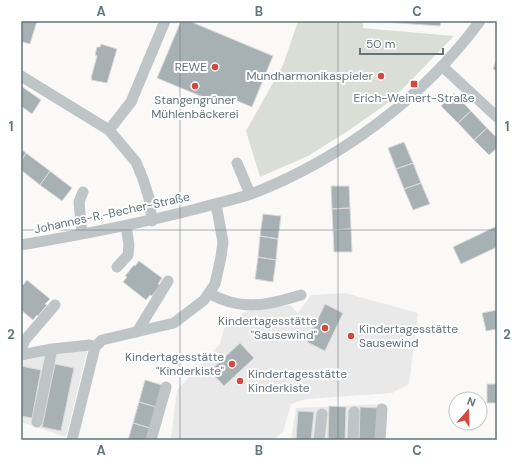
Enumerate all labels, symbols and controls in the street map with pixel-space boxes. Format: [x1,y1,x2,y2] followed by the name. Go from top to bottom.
[96,3,106,20] text: A
[255,3,263,20] text: B
[412,3,422,20] text: C
[360,30,443,56] scale bar
[366,36,395,52] text: 50 m
[175,59,207,75] place label: REWE
[210,62,220,72] marker: REWE
[246,68,374,84] place label: Mundharmonikaspieler
[376,71,386,81] marker: Mundharmonikaspieler
[409,79,419,89] marker: Erich-Weinert-Straße
[190,81,200,91] marker: Stangengrüner Mühlenbäckerei
[353,90,475,106] place label: Erich-Weinert-Straße
[151,92,239,122] place label: Stangengrüner Mühlenbäckerei
[9,118,13,135] text: 1
[505,118,509,135] text: 1
[33,189,191,237] street label: Johannes-R.-Becher-Straße
[218,313,317,343] place label: Kindertagesstätte "Sausewind"
[359,321,458,351] place label: Kindertagesstätte Sausewind
[320,323,330,333] marker: Kindertagesstätte "Sausewind"
[7,326,15,343] text: 2
[503,326,511,343] text: 2
[346,331,356,341] marker: Kindertagesstätte Sausewind
[125,349,224,379] place label: Kindertagesstätte "Kinderkiste"
[227,359,237,369] marker: Kindertagesstätte "Kinderkiste"
[248,366,347,396] place label: Kindertagesstätte Kinderkiste
[235,376,245,386] marker: Kindertagesstätte Kinderkiste
[448,391,488,431] north arrow
[465,394,478,410] text: N
[96,442,106,459] text: A
[255,442,263,459] text: B
[412,442,422,459] text: C

